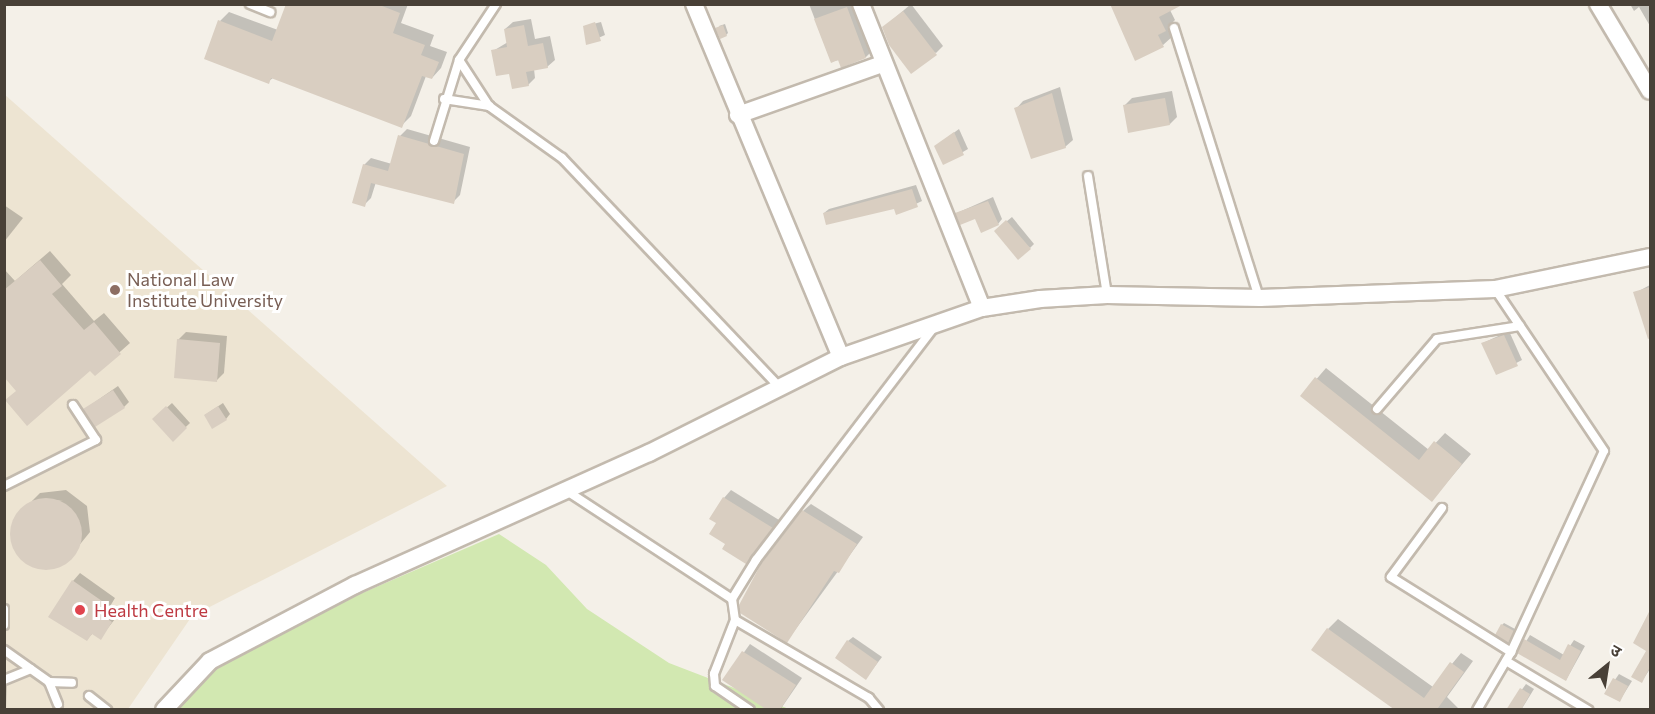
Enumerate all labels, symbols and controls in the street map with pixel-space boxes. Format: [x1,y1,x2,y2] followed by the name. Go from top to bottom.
[127,269,283,312] place label: National Law Institute University
[108,283,122,297] marker: National Law Institute University
[94,599,208,621] place label: Health Centre
[71,601,89,619] marker: Health Centre
[1577,636,1637,696] north arrow
[1607,639,1625,661] text: उ

